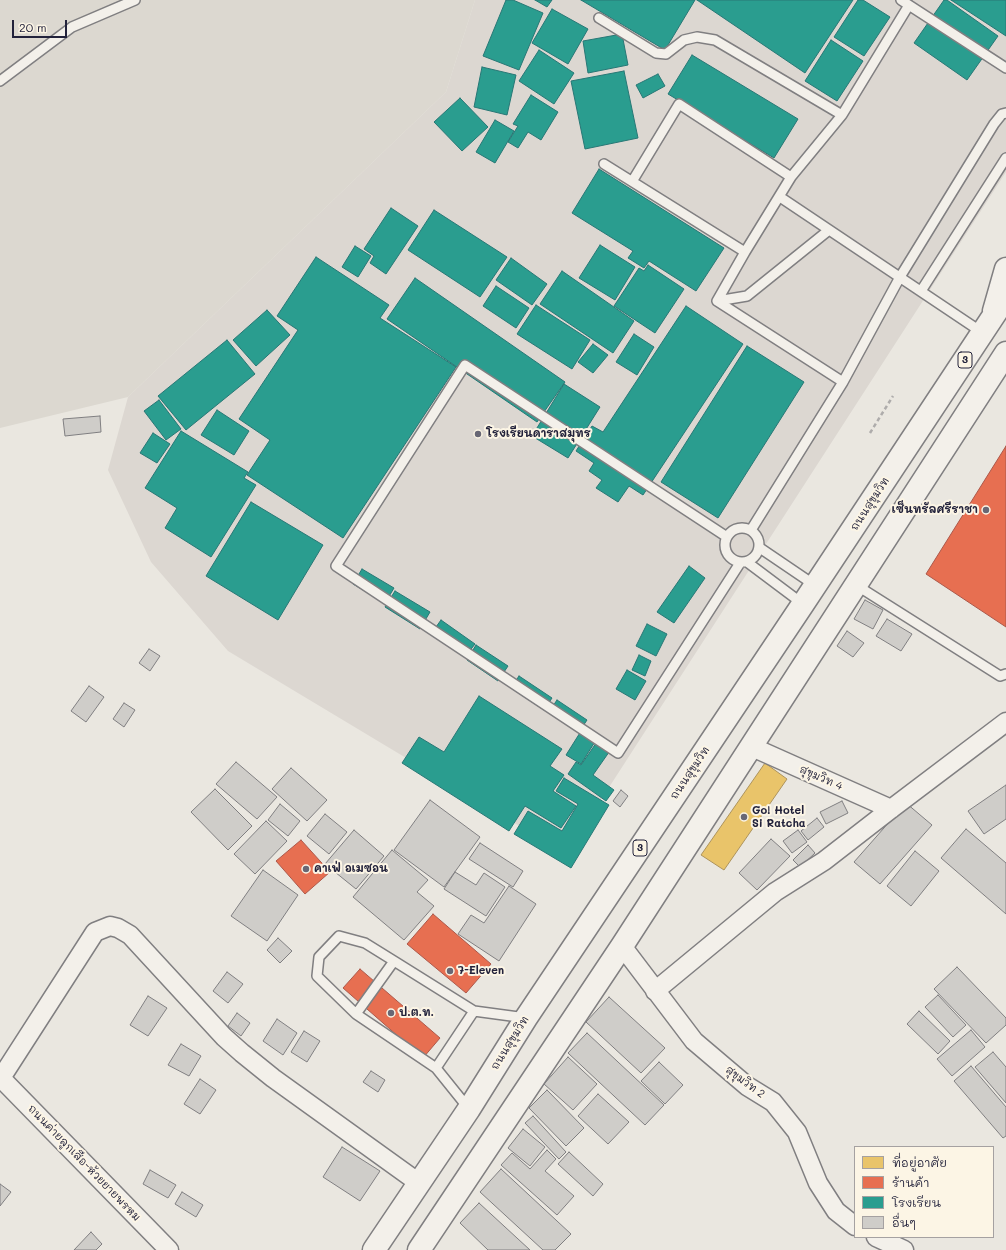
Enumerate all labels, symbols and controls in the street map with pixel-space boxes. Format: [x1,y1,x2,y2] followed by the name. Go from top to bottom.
[14,12,69,38] scale bar
[19,19,47,35] text: 20 m
[958,352,972,368] road number: 3
[486,427,591,441] place label: โรงเรียนดาราสมุทร
[473,429,483,439] marker: โรงเรียนดาราสมุทร
[848,475,892,533] street label: ถนนสุขุมวิท
[892,503,978,517] place label: เซ็นทรัลศรีราชา
[981,505,991,515] marker: เซ็นทรัลศรีราชา
[667,744,713,802] street label: ถนนสุขุมวิท
[797,763,845,793] street label: สุขุมวิท 4
[752,804,806,830] place label: Go! Hotel Si Ratcha
[739,812,749,822] marker: Go! Hotel Si Ratcha
[633,840,647,856] road number: 3
[314,862,388,876] place label: คาเฟ่ อเมซอน
[301,864,311,874] marker: คาเฟ่ อเมซอน
[458,964,504,978] place label: 7-Eleven
[445,966,455,976] marker: 7-Eleven
[399,1006,434,1020] place label: ป.ต.ท.
[386,1008,396,1018] marker: ป.ต.ท.
[488,1014,532,1072] street label: ถนนสุขุมวิท
[723,1063,767,1101] street label: สุขุมวิท 2
[25,1102,143,1224] street label: ถนนค่ายลูกเสึอ-ห้วยยายพรหม
[854,1146,994,1238] legend
[892,1154,947,1170] text: ที่อยู่อาศัย
[892,1174,929,1190] text: ร้านค้า
[892,1194,941,1210] text: โรงเรียน
[892,1214,916,1230] text: อื่นๆ

